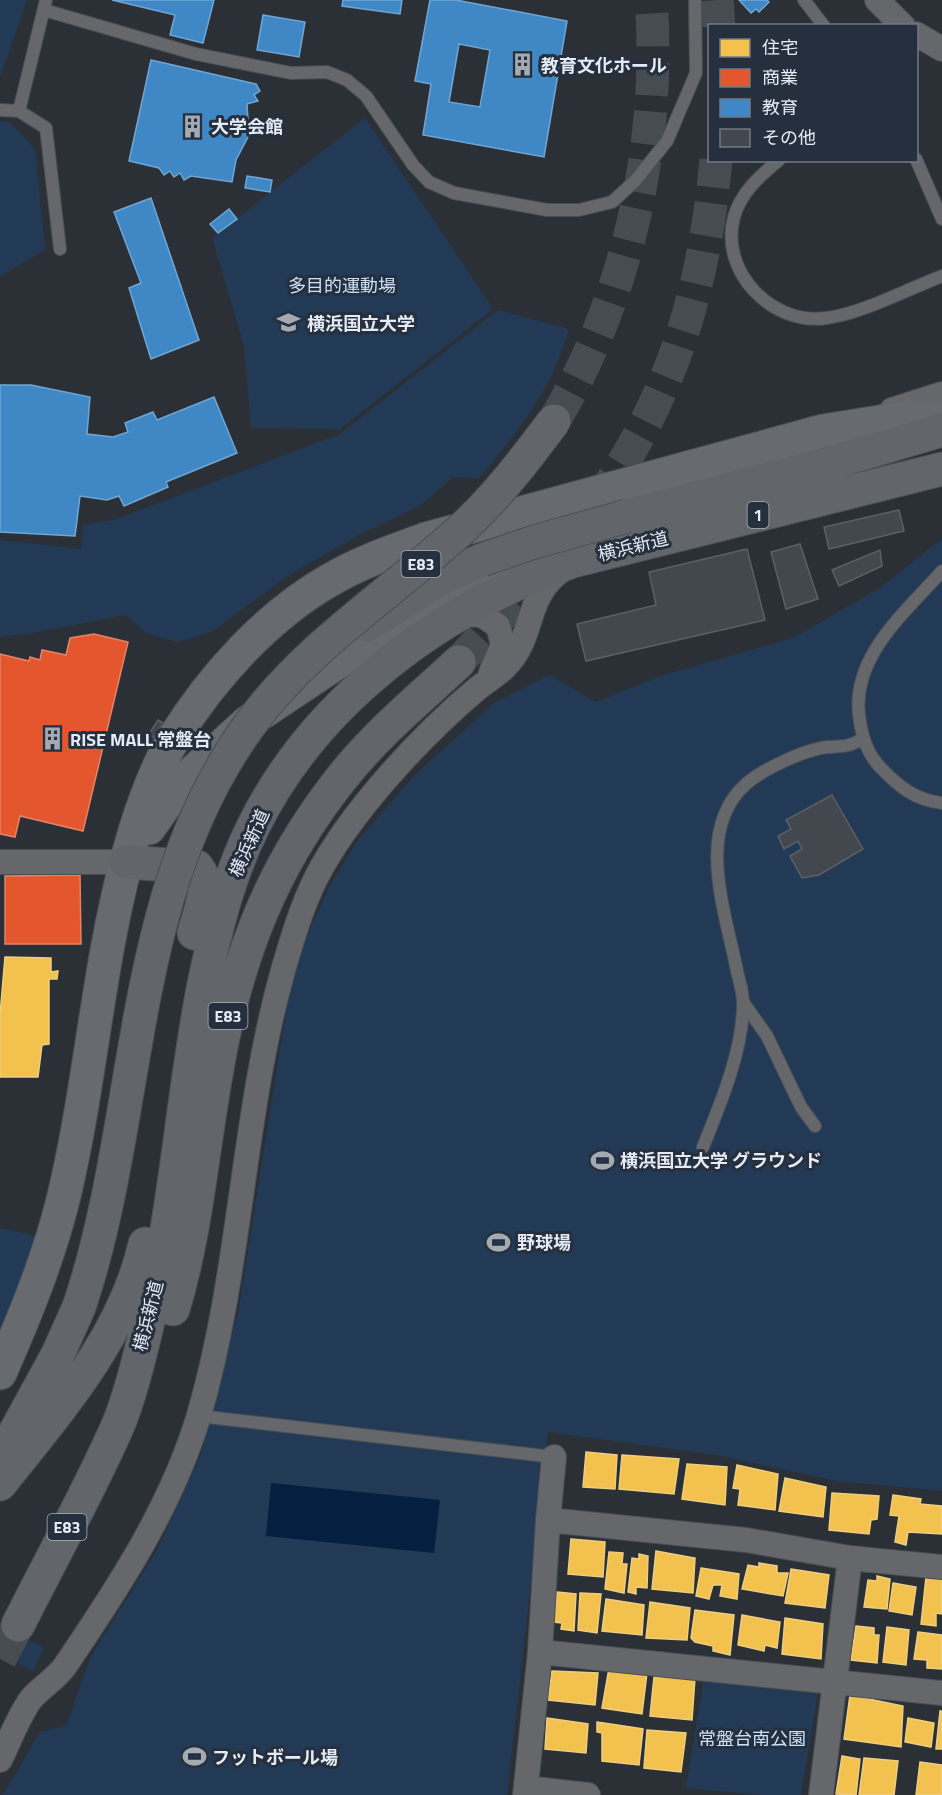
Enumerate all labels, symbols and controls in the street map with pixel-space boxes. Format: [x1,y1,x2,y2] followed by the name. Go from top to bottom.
[708,24,918,162] legend
[762,34,798,61] text: 住宅
[510,52,536,78] building icon: 教育文化ホール
[541,52,667,79] place label: 教育文化ホール
[762,64,798,91] text: 商業
[762,94,798,121] text: 教育
[180,113,206,139] building icon: 大学会館
[211,113,283,140] place label: 大学会館
[762,124,816,151] text: その他
[288,272,396,299] park label: 多目的運動場
[276,310,302,336] school or university icon: 横浜国立大学
[307,310,415,337] place label: 横浜国立大学
[748,502,768,528] road number: 1
[595,524,671,568] street label: 横浜新道
[402,551,440,577] road number: E83
[39,726,65,752] building icon: RISE MALL 常盤台
[70,726,211,753] place label: RISE MALL 常盤台
[222,805,276,881] street label: 横浜新道
[208,1003,248,1029] road number: E83
[589,1147,615,1173] sports icon: 横浜国立大学 グラウンド
[620,1147,822,1174] place label: 横浜国立大学 グラウンド
[486,1229,512,1255] sports icon: 野球場
[517,1229,571,1256] place label: 野球場
[126,1278,170,1354] street label: 横浜新道
[48,1514,86,1540] road number: E83
[698,1725,806,1752] park label: 常盤台南公園
[181,1744,207,1770] sports icon: フットボール場
[212,1744,338,1771] place label: フットボール場

